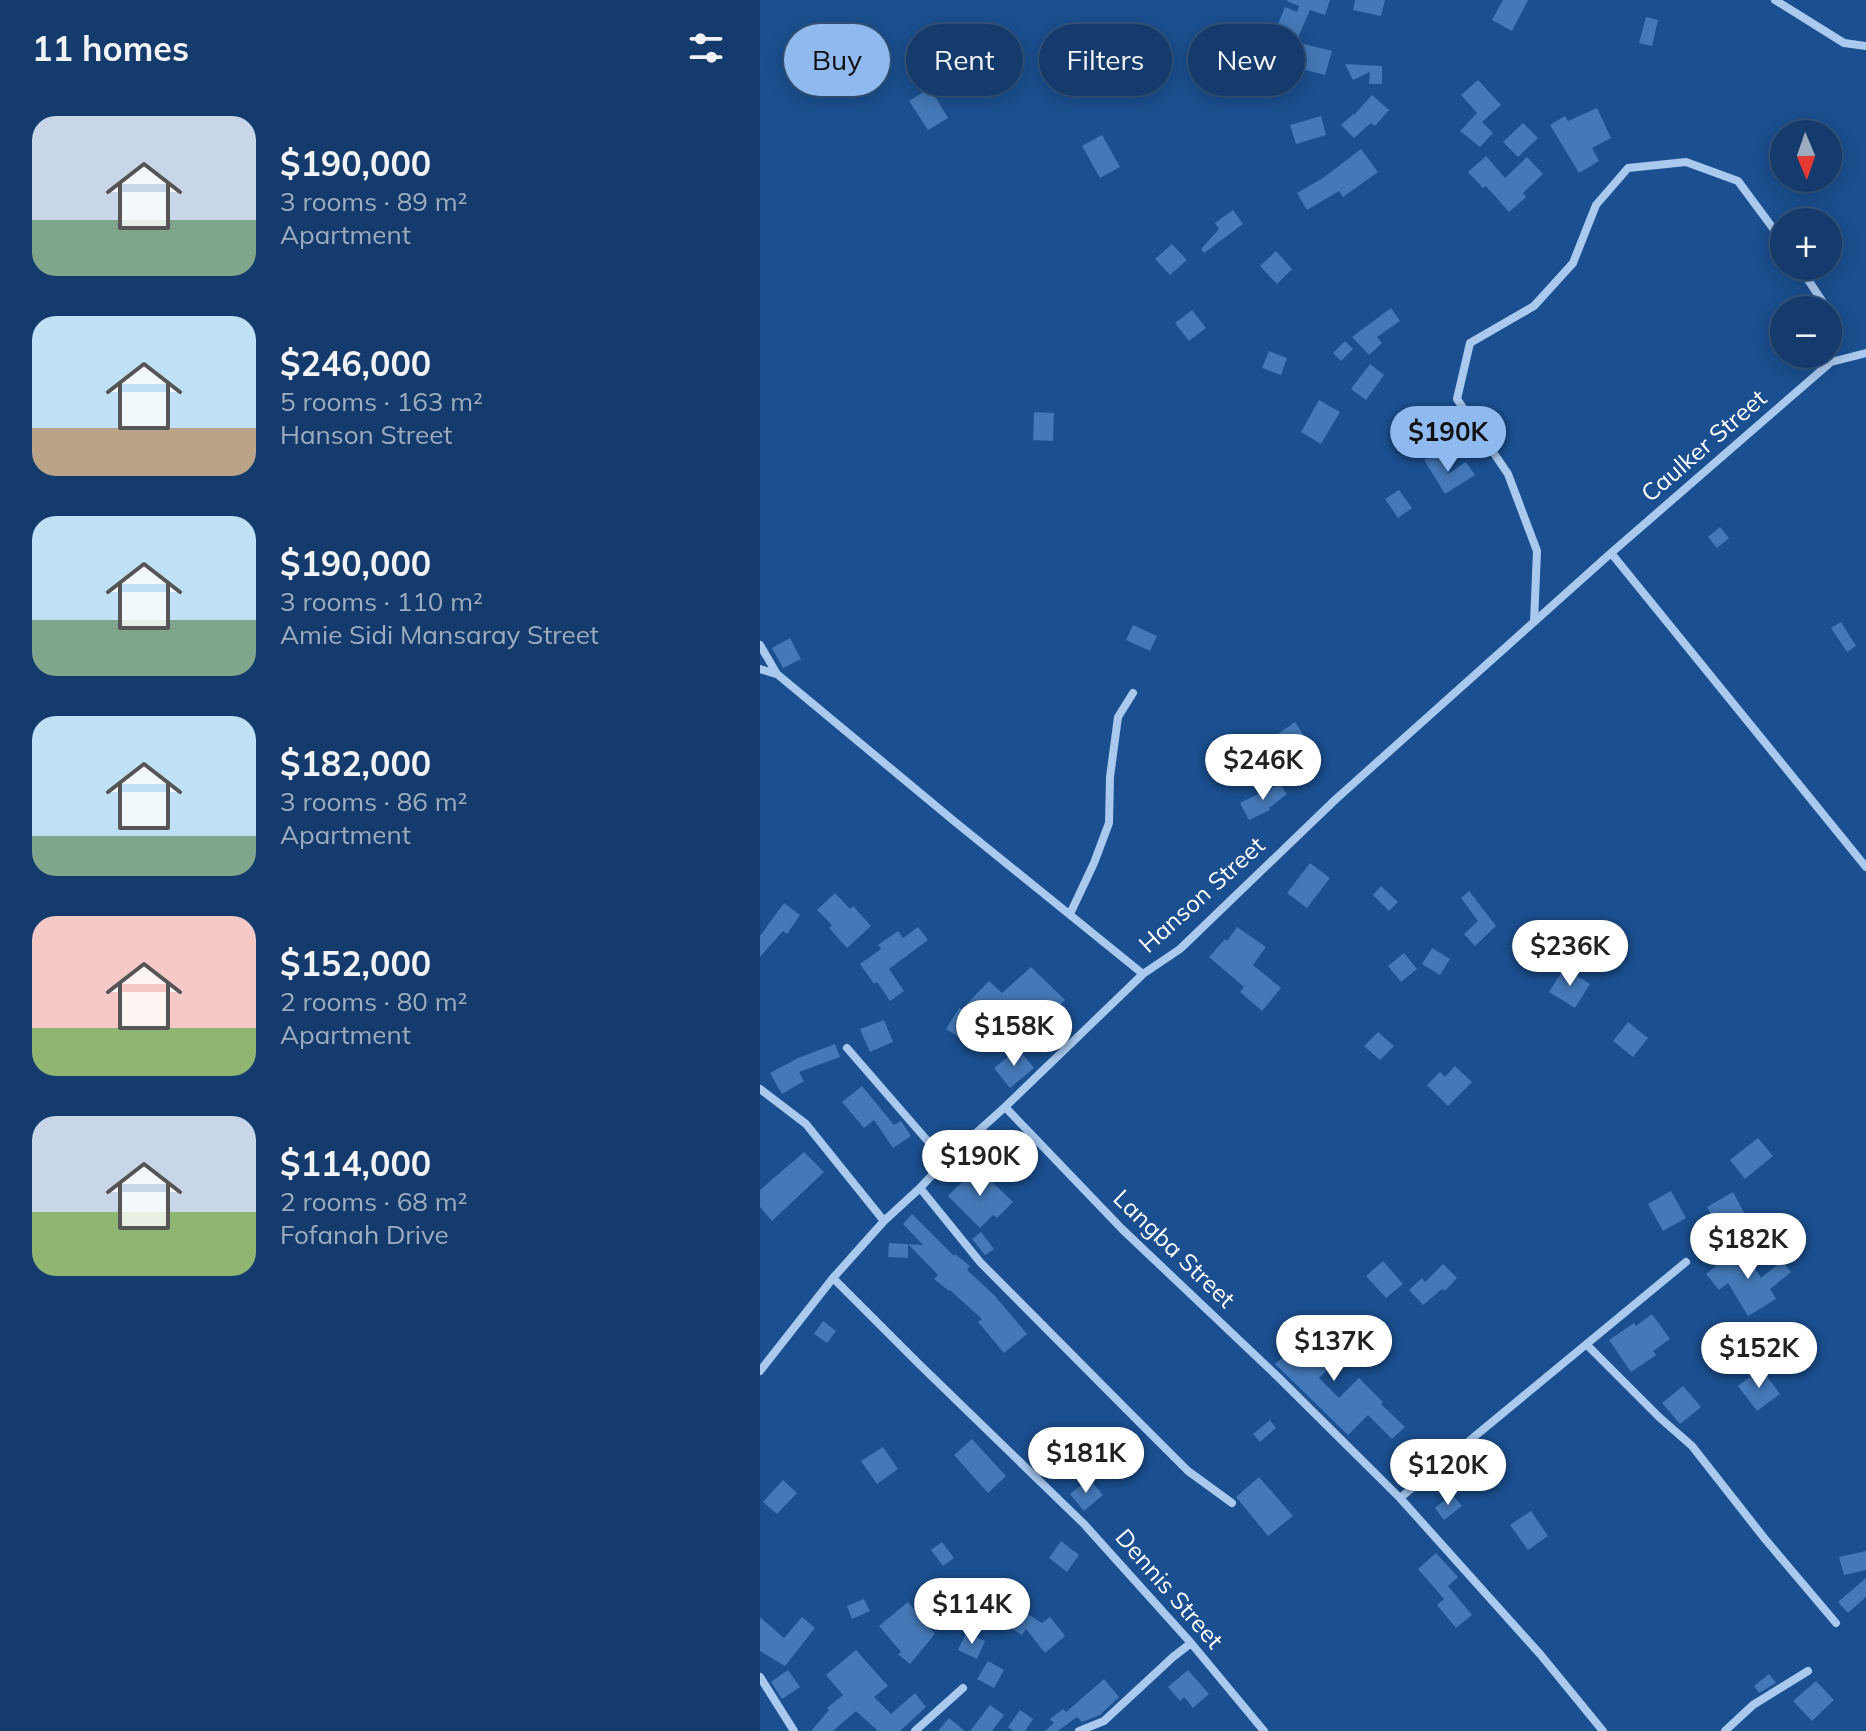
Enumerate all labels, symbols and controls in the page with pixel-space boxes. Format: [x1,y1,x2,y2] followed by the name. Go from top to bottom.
[784,24,890,96] chip: Buy
[906,24,1023,96] chip: Rent
[1039,24,1172,96] chip: Filters
[1188,24,1305,96] chip: New
[684,26,728,70] icon: filters
[32,27,189,70] text: 11 homes
[1770,120,1842,192] north arrow
[1770,120,1842,368] map controls
[280,142,431,185] text: $190,000
[96,148,192,244] icon: home
[280,185,467,218] text: 3 rooms · 89 m²
[1770,208,1842,280] button: +
[280,218,411,251] text: Apartment
[1770,296,1842,368] button: −
[280,342,431,385] text: $246,000
[96,348,192,444] icon: home
[1634,383,1772,508] street label: Caulker Street
[280,385,483,418] text: 5 rooms · 163 m²
[1392,406,1504,474] pin: $190K
[1408,415,1488,448] text: $190K
[280,418,452,451] text: Hanson Street
[280,542,431,585] text: $190,000
[96,548,192,644] icon: home
[280,585,483,618] text: 3 rooms · 110 m²
[280,618,599,651] text: Amie Sidi Mansaray Street
[1207,734,1319,802] pin: $246K
[280,742,431,785] text: $182,000
[1223,743,1303,776] text: $246K
[96,748,192,844] icon: home
[280,785,467,818] text: 3 rooms · 86 m²
[280,818,411,851] text: Apartment
[1132,830,1271,959] street label: Hanson Street
[1514,920,1626,988] pin: $236K
[1530,929,1610,962] text: $236K
[280,942,431,985] text: $152,000
[96,948,192,1044] icon: home
[280,985,467,1018] text: 2 rooms · 80 m²
[958,1000,1070,1068] pin: $158K
[974,1009,1054,1042] text: $158K
[280,1018,411,1051] text: Apartment
[924,1130,1036,1198] pin: $190K
[940,1139,1020,1172] text: $190K
[280,1142,431,1185] text: $114,000
[96,1148,192,1244] icon: home
[1108,1183,1242,1314] street label: Langba Street
[280,1185,467,1218] text: 2 rooms · 68 m²
[1692,1213,1804,1281] pin: $182K
[280,1218,449,1251] text: Fofanah Drive
[1708,1222,1788,1255] text: $182K
[1278,1315,1390,1383] pin: $137K
[1703,1322,1815,1390] pin: $152K
[1294,1324,1374,1357] text: $137K
[1719,1331,1799,1364] text: $152K
[1030,1427,1142,1495] pin: $181K
[1046,1436,1126,1469] text: $181K
[1392,1439,1504,1507] pin: $120K
[1408,1448,1488,1481] text: $120K
[1109,1522,1230,1655] street label: Dennis Street
[916,1578,1028,1646] pin: $114K
[932,1587,1012,1620] text: $114K

